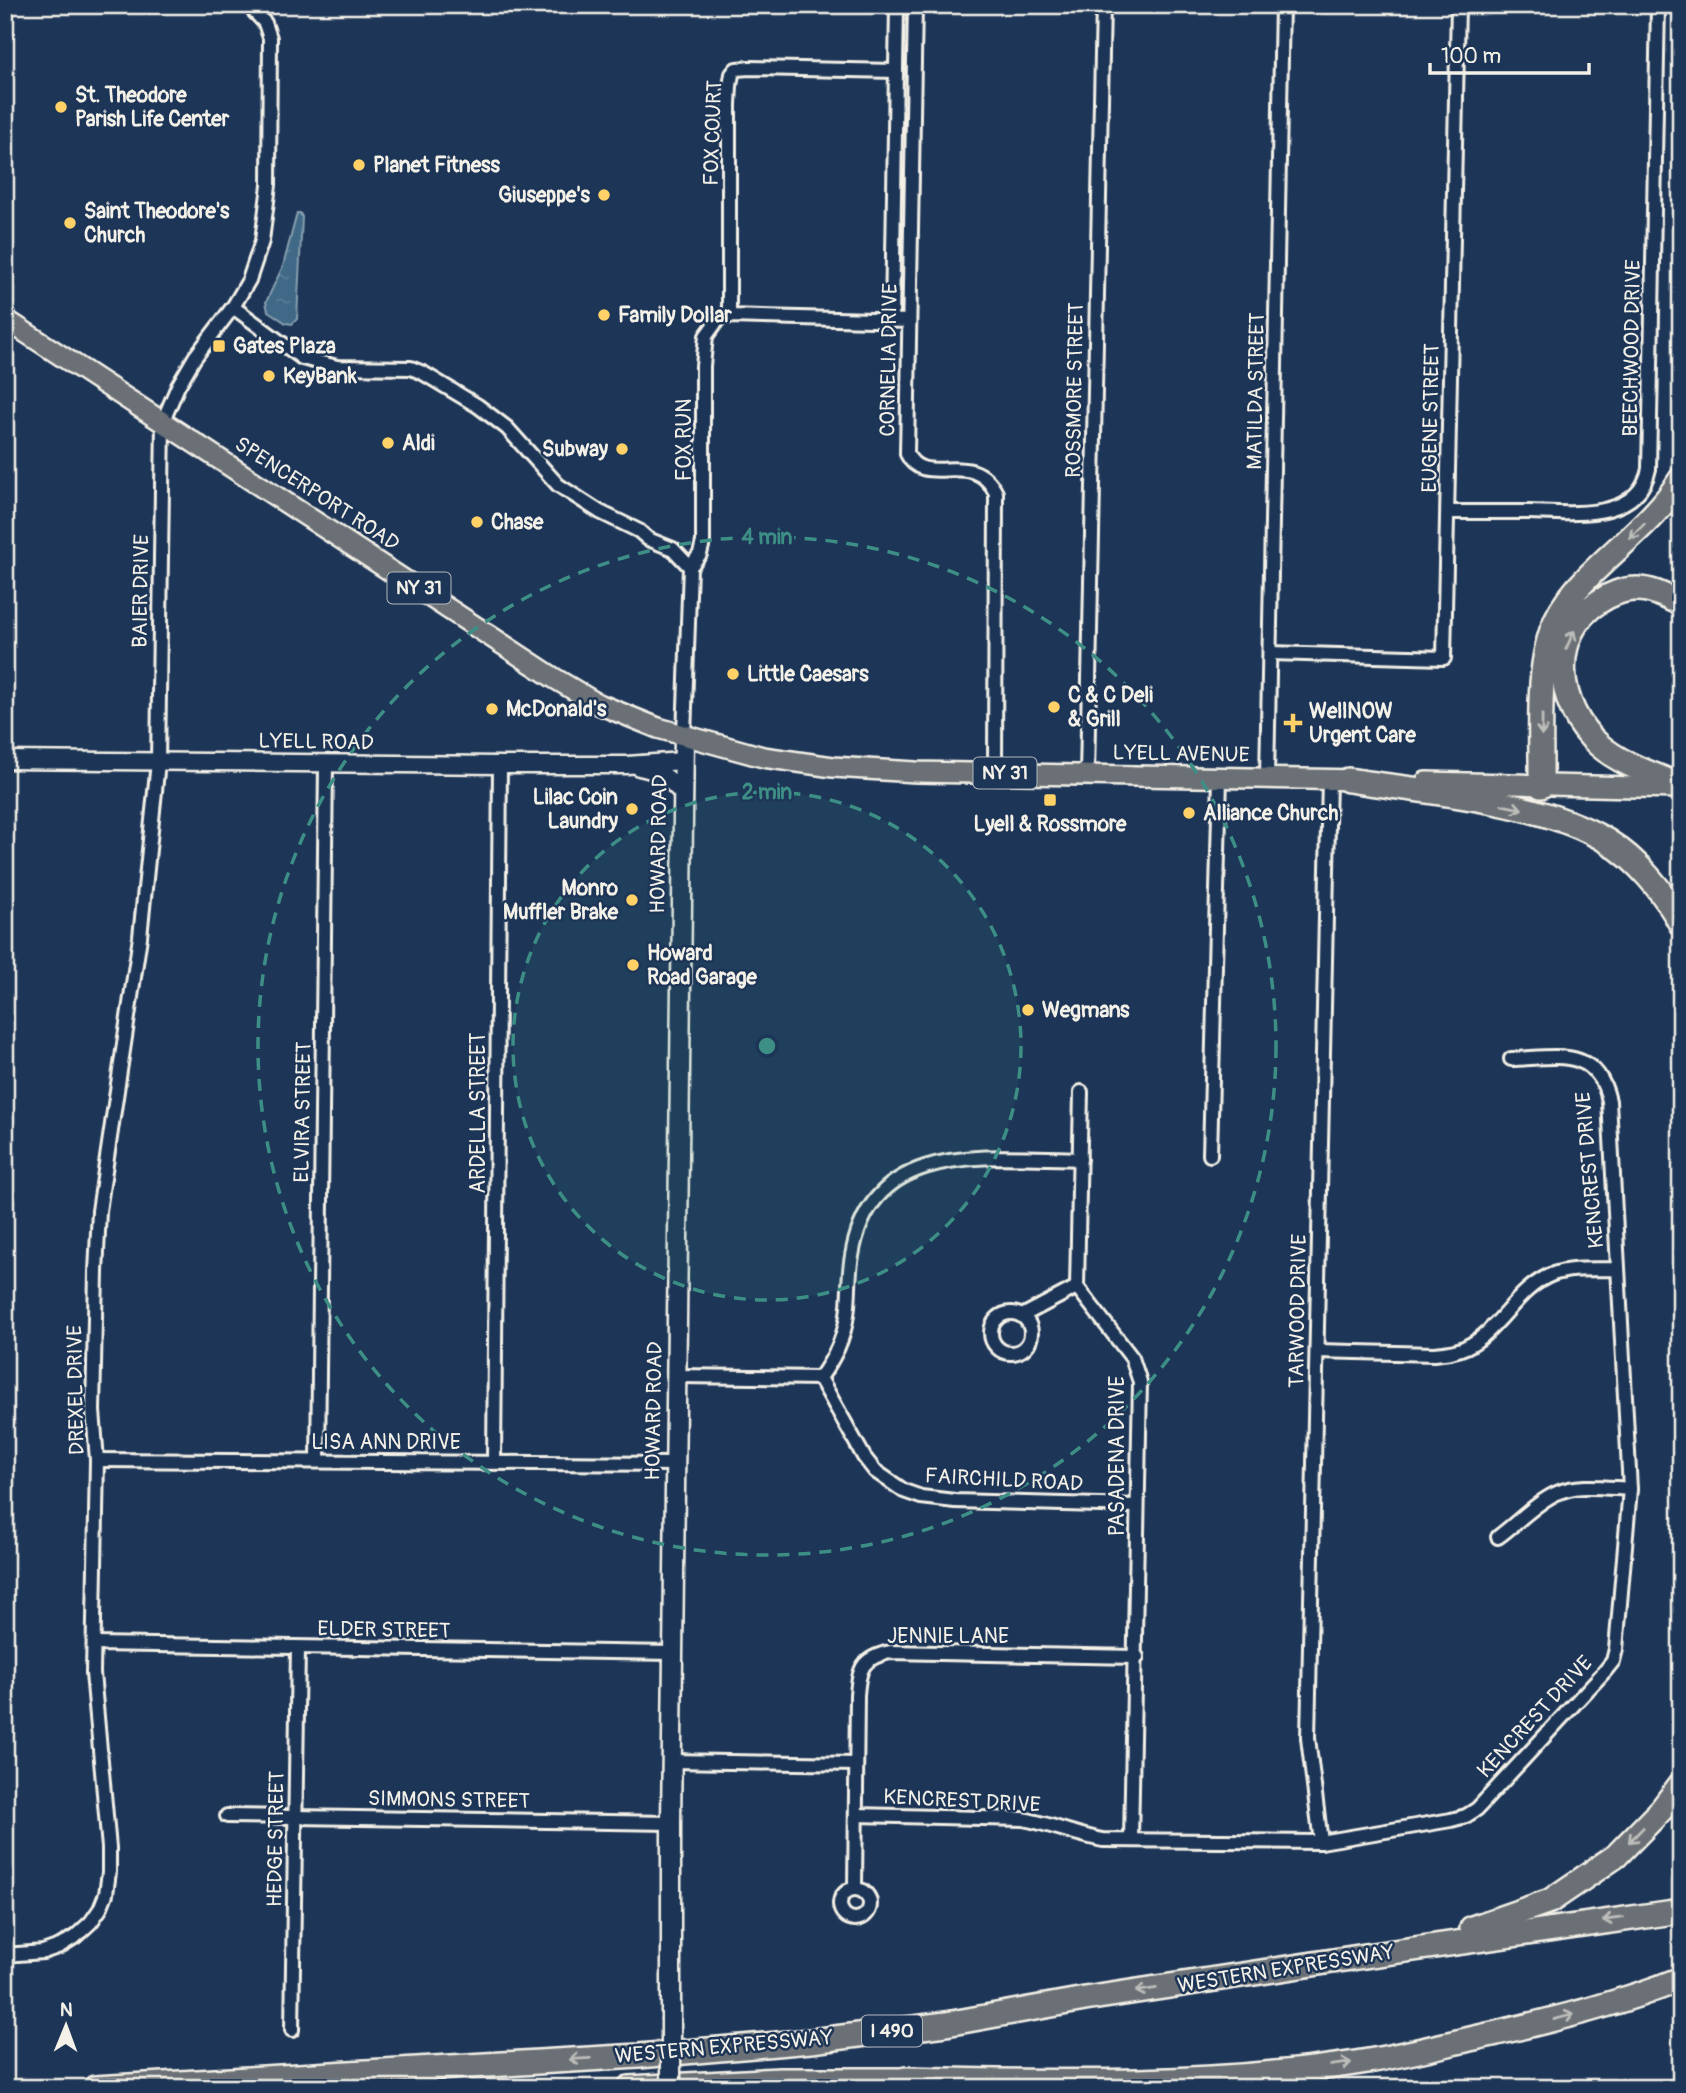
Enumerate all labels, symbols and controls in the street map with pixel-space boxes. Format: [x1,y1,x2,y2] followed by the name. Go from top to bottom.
[1430,32,1590,76] scale bar
[1441,43,1501,70] text: 100 m
[698,79,728,186] street label: FOX COURT
[75,82,230,133] place label: St. Theodore Parish Life Center
[53,99,69,115] marker: St. Theodore Parish Life Center
[373,152,500,179] place label: Planet Fitness
[351,157,367,173] marker: Planet Fitness
[498,182,591,209] place label: Giuseppe's
[596,187,612,203] marker: Giuseppe's
[84,198,230,249] place label: Saint Theodore's Church
[62,215,78,231] marker: Saint Theodore's Church
[1617,259,1647,437] street label: BEECHWOOD DRIVE
[874,283,904,437] street label: CORNELIA DRIVE
[618,302,732,329] place label: Family Dollar
[1060,302,1090,478] street label: ROSSMORE STREET
[596,307,612,323] marker: Family Dollar
[1241,312,1271,470] street label: MATILDA STREET
[233,333,336,360] place label: Gates Plaza
[211,338,227,354] marker: Gates Plaza
[1416,343,1446,493] street label: EUGENE STREET
[283,363,357,390] place label: KeyBank
[261,368,277,384] marker: KeyBank
[671,399,698,481] street label: FOX RUN
[402,430,435,457] place label: Aldi
[230,431,404,557] street label: SPENCERPORT ROAD
[380,435,396,451] marker: Aldi
[542,436,608,463] place label: Subway
[614,441,630,457] marker: Subway
[491,509,544,536] place label: Chase
[469,514,485,530] marker: Chase
[1629,522,1646,539] one-way arrow
[742,524,793,551] text: 4 min
[127,534,155,648] street label: BAIER DRIVE
[388,572,450,604] road number: NY 31
[1564,630,1577,651] one-way arrow
[747,661,869,688] place label: Little Caesars
[725,666,741,682] marker: Little Caesars
[1068,682,1153,733] place label: C & C Deli & Grill
[506,696,607,723] place label: McDonald's
[1309,698,1416,749] place label: WellNOW Urgent Care
[1046,699,1062,715] marker: C & C Deli & Grill
[484,701,500,717] marker: McDonald's
[1283,713,1303,733] marker: WellNOW Urgent Care
[1535,713,1549,736] one-way arrow
[258,727,374,757] street label: LYELL ROAD
[1112,739,1250,769] street label: LYELL AVENUE
[974,758,1036,788] road number: NY 31
[644,774,674,914] street label: HOWARD ROAD
[742,779,792,806] text: 2 min
[533,784,618,835] place label: Lilac Coin Laundry
[1042,792,1058,808] marker: Lyell & Rossmore
[1203,800,1338,827] place label: Alliance Church
[624,801,640,817] marker: Lilac Coin Laundry
[1500,801,1523,814] one-way arrow
[1181,805,1197,821] marker: Alliance Church
[974,811,1127,838] place label: Lyell & Rossmore
[503,875,619,926] place label: Monro Muffler Brake
[624,892,640,908] marker: Monro Muffler Brake
[647,940,758,991] place label: Howard Road Garage
[625,957,641,973] marker: Howard Road Garage
[1042,997,1130,1024] place label: Wegmans
[1020,1002,1036,1018] marker: Wegmans
[465,1032,492,1194] street label: ARDELLA STREET
[755,1034,779,1058] centre of rings
[288,1041,318,1183] street label: ELVIRA STREET
[1570,1090,1610,1250] street label: KENCREST DRIVE
[1283,1234,1313,1388] street label: TARWOOD DRIVE
[61,1325,91,1455] street label: DREXEL DRIVE
[639,1341,669,1481] street label: HOWARD ROAD
[1104,1376,1131,1536] street label: PASADENA DRIVE
[311,1429,461,1456] street label: LISA ANN DRIVE
[924,1462,1084,1498] street label: FAIRCHILD ROAD
[317,1615,451,1645] street label: ELDER STREET
[887,1623,1009,1650] street label: JENNIE LANE
[1471,1650,1599,1784] street label: KENCREST DRIVE
[261,1770,291,1907] street label: HEDGE STREET
[883,1783,1041,1819] street label: KENCREST DRIVE
[368,1785,531,1815] street label: SIMMONS STREET
[1628,1827,1645,1844] one-way arrow
[1602,1913,1625,1926] one-way arrow
[1176,1939,1396,1999] street label: WESTERN EXPRESSWAY
[1135,1984,1158,1997] one-way arrow
[32,1992,102,2062] north arrow
[60,1998,73,2022] text: N
[1552,2010,1575,2023] one-way arrow
[862,2016,922,2047] road number: I 490
[614,2024,834,2070] street label: WESTERN EXPRESSWAY
[569,2053,592,2066] one-way arrow
[1330,2058,1352,2071] one-way arrow

